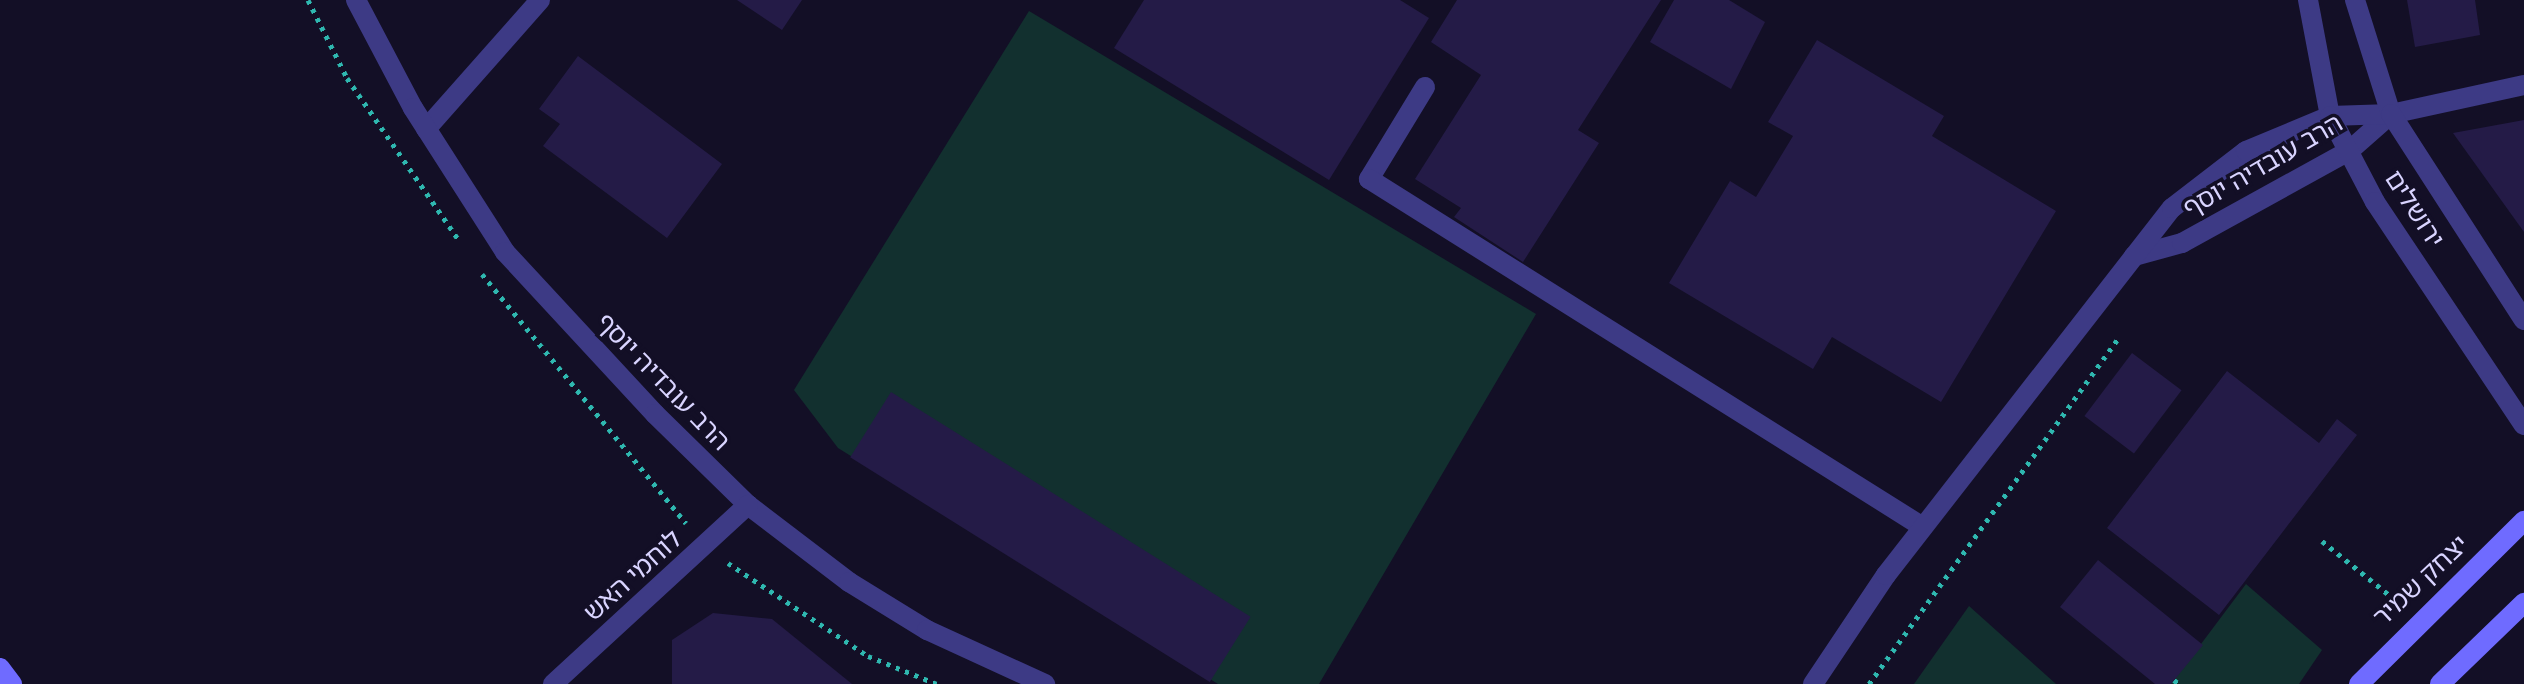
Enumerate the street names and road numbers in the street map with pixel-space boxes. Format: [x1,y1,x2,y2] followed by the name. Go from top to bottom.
[2178,108,2348,224] street label: הרב עובדיה יוסף
[2378,165,2450,253] street label: ירושלים
[590,307,736,457] street label: הרב עובדיה יוסף
[578,524,688,628] street label: לוחמי האש
[2367,529,2475,633] street label: יצחק שמיר

